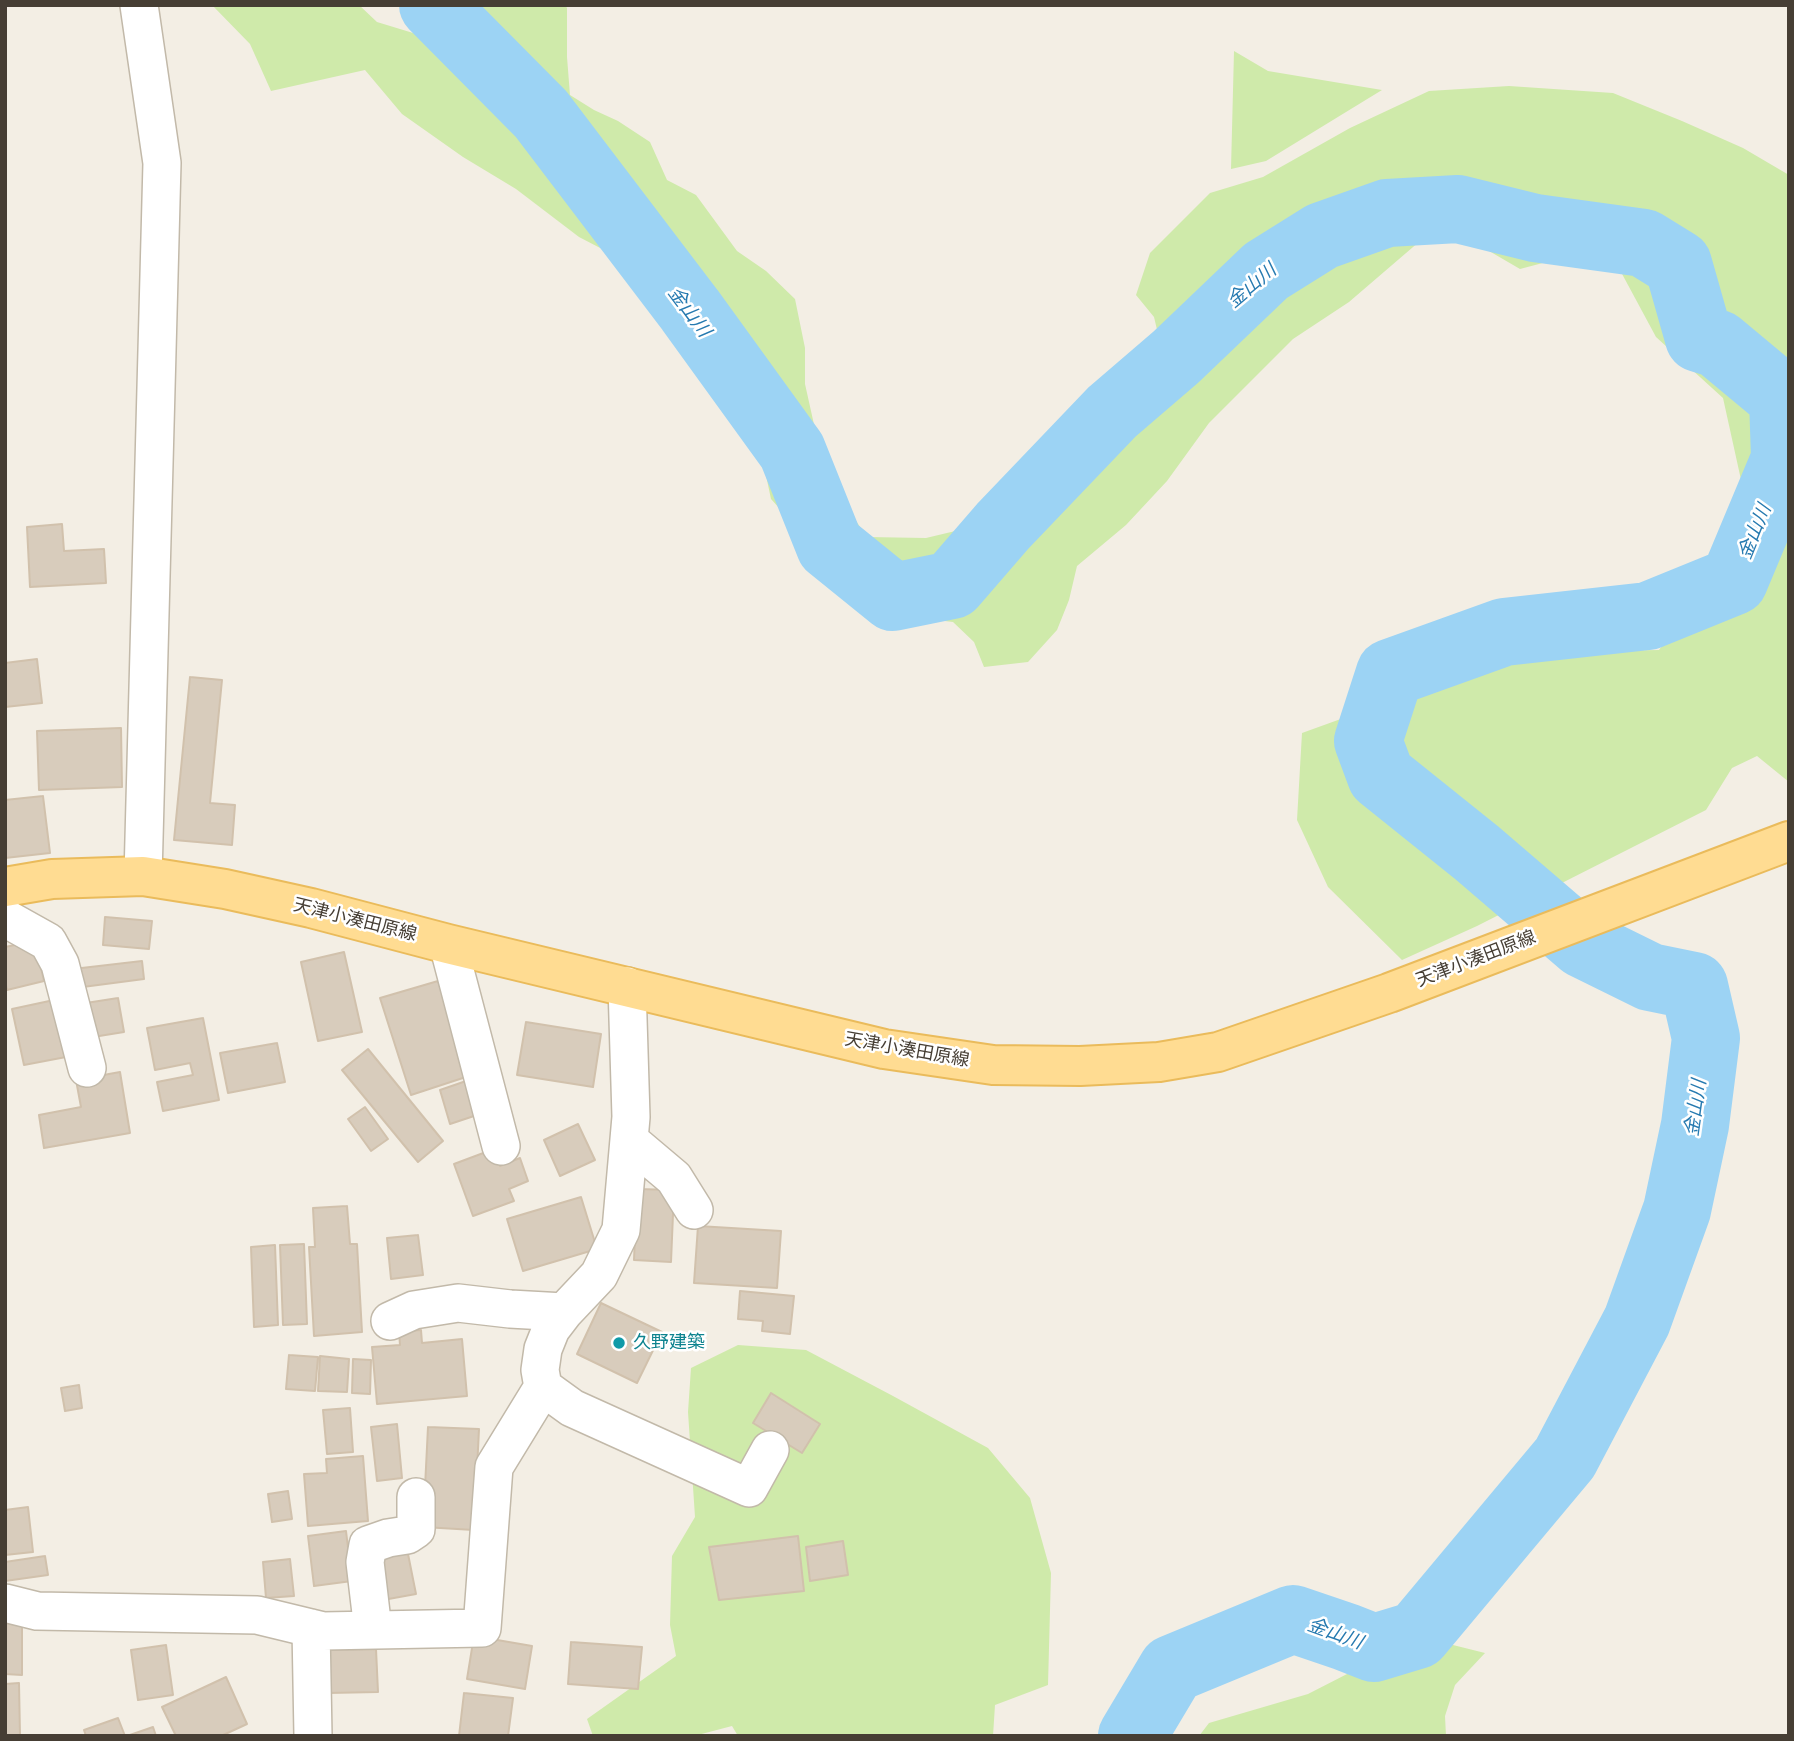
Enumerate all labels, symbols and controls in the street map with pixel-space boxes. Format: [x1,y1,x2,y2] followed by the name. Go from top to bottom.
[1223,259,1281,313] water label: 金山川
[663,282,715,342] water label: 金山川
[1734,501,1776,563] water label: 金山川
[291,894,419,946] street label: 天津小湊田原線
[1413,926,1539,992] street label: 天津小湊田原線
[843,1028,971,1072] street label: 天津小湊田原線
[1681,1078,1711,1138] water label: 金山川
[633,1332,705,1354] place label: 久野建築
[611,1335,627,1351] marker: 久野建築
[1304,1614,1366,1654] water label: 金山川

